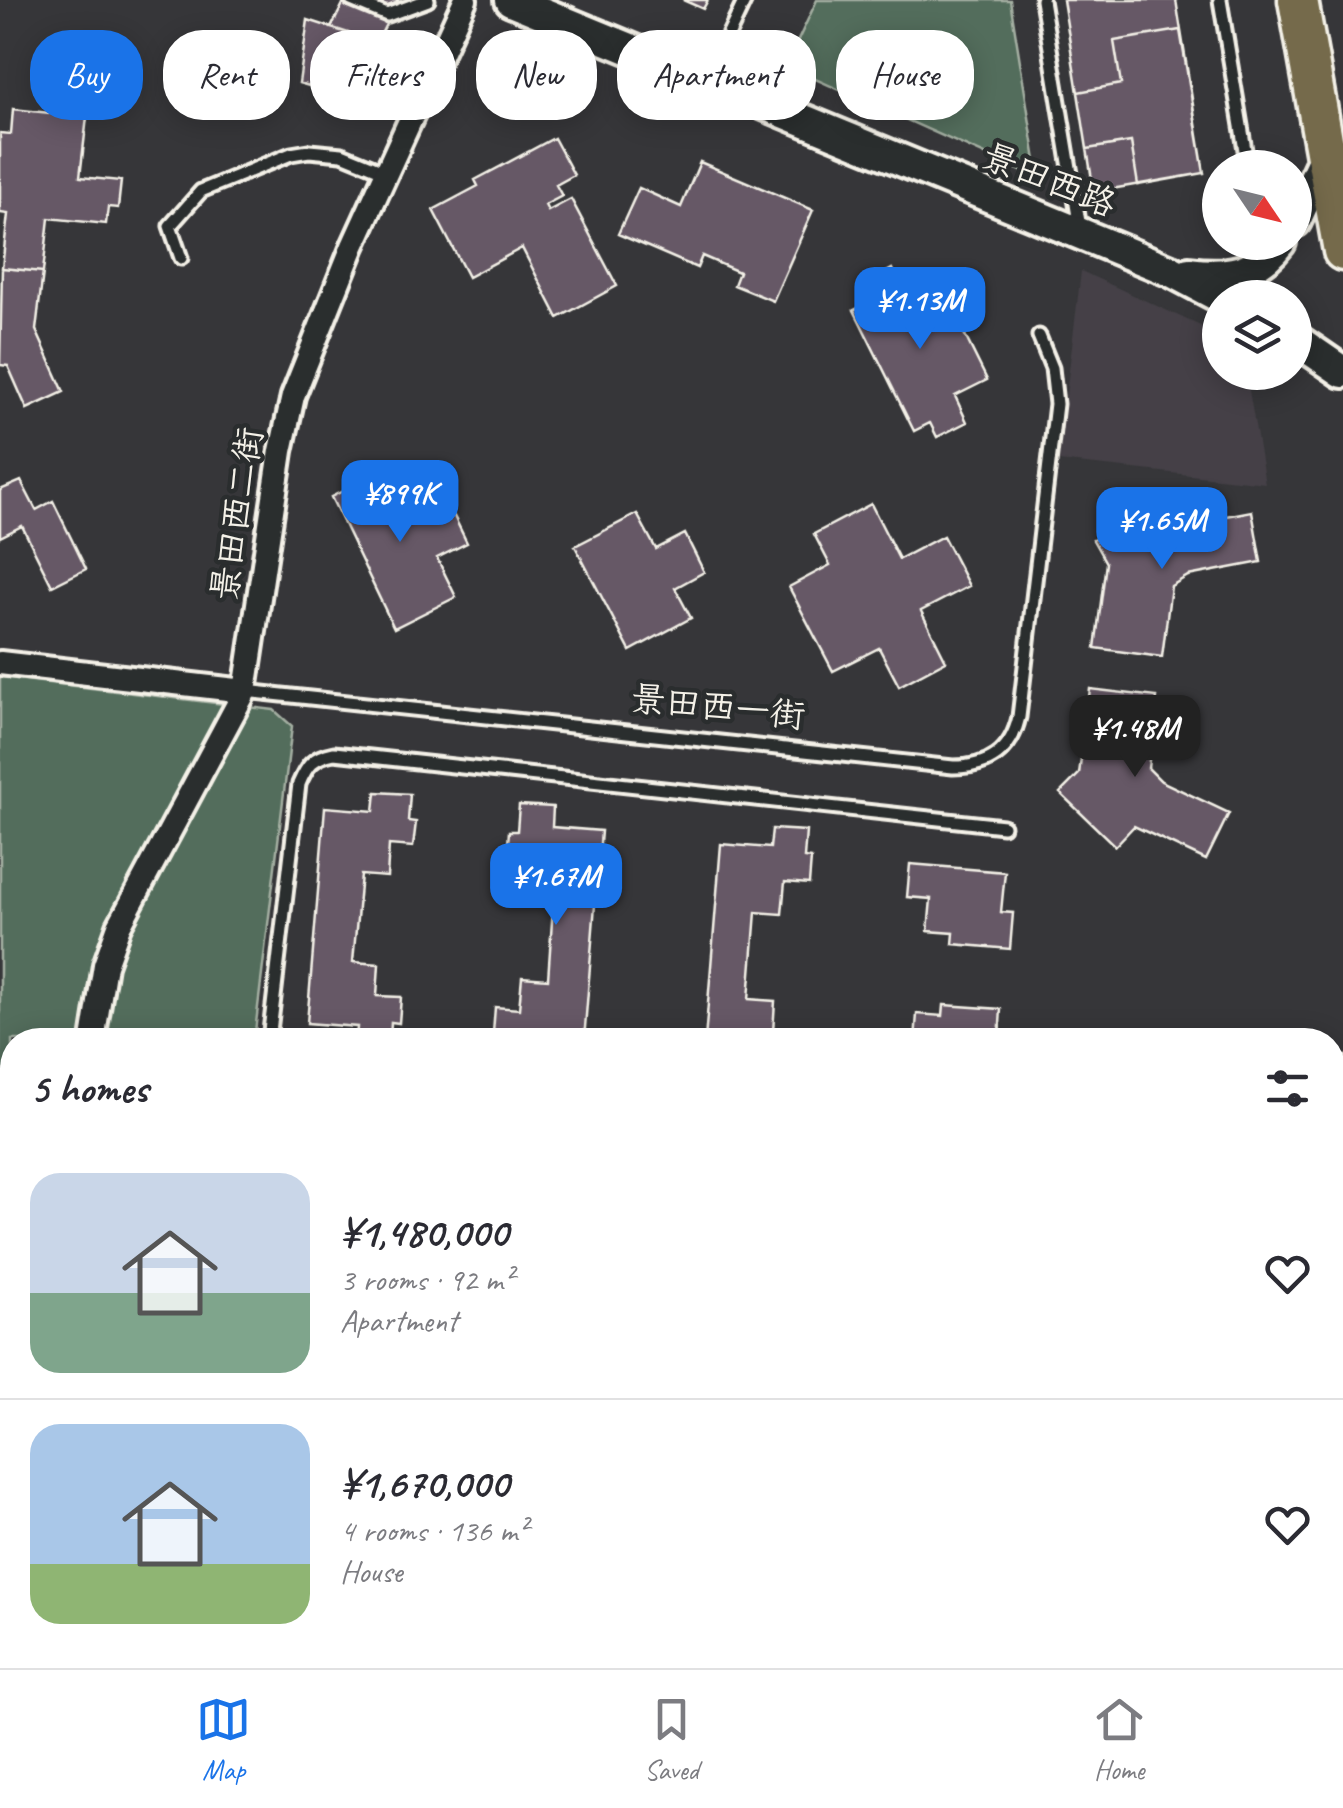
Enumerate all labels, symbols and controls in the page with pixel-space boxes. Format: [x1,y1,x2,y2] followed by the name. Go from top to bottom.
[30,30,143,120] chip: Buy
[163,30,290,120] chip: Rent
[310,30,456,120] chip: Filters
[476,30,597,120] chip: New
[617,30,816,120] chip: Apartment
[836,30,974,120] chip: House
[976,133,1122,227] street label: 景田西路
[1202,150,1312,260] north arrow
[1202,150,1312,390] map controls
[839,267,1001,352] pin: ¥1.13M
[876,279,964,320] text: ¥1.13M
[1202,280,1312,390] button: layers
[201,424,273,604] street label: 景田西二街
[330,460,470,545] pin: ¥899K
[363,472,437,513] text: ¥899K
[1081,487,1243,572] pin: ¥1.65M
[1118,499,1206,540] text: ¥1.65M
[629,675,807,739] street label: 景田西一街
[1054,695,1216,780] pin: ¥1.48M
[1091,707,1179,748] text: ¥1.48M
[475,843,637,928] pin: ¥1.67M
[512,855,600,896] text: ¥1.67M
[1260,1061,1315,1116] icon: filters
[30,1062,148,1115] text: 5 homes
[340,1206,508,1259] text: ¥1,480,000
[110,1213,230,1333] icon: home
[1260,1246,1315,1301] icon: heart
[340,1259,513,1300] text: 3 rooms · 92 m²
[340,1300,458,1341] text: Apartment
[340,1457,509,1510] text: ¥1,670,000
[110,1464,230,1584] icon: home
[1260,1497,1315,1552] icon: heart
[340,1510,527,1551] text: 4 rooms · 136 m²
[340,1551,402,1592] text: House
[196,1692,251,1787] tab: Map
[644,1692,699,1787] tab: Saved
[1092,1692,1147,1787] tab: Home

